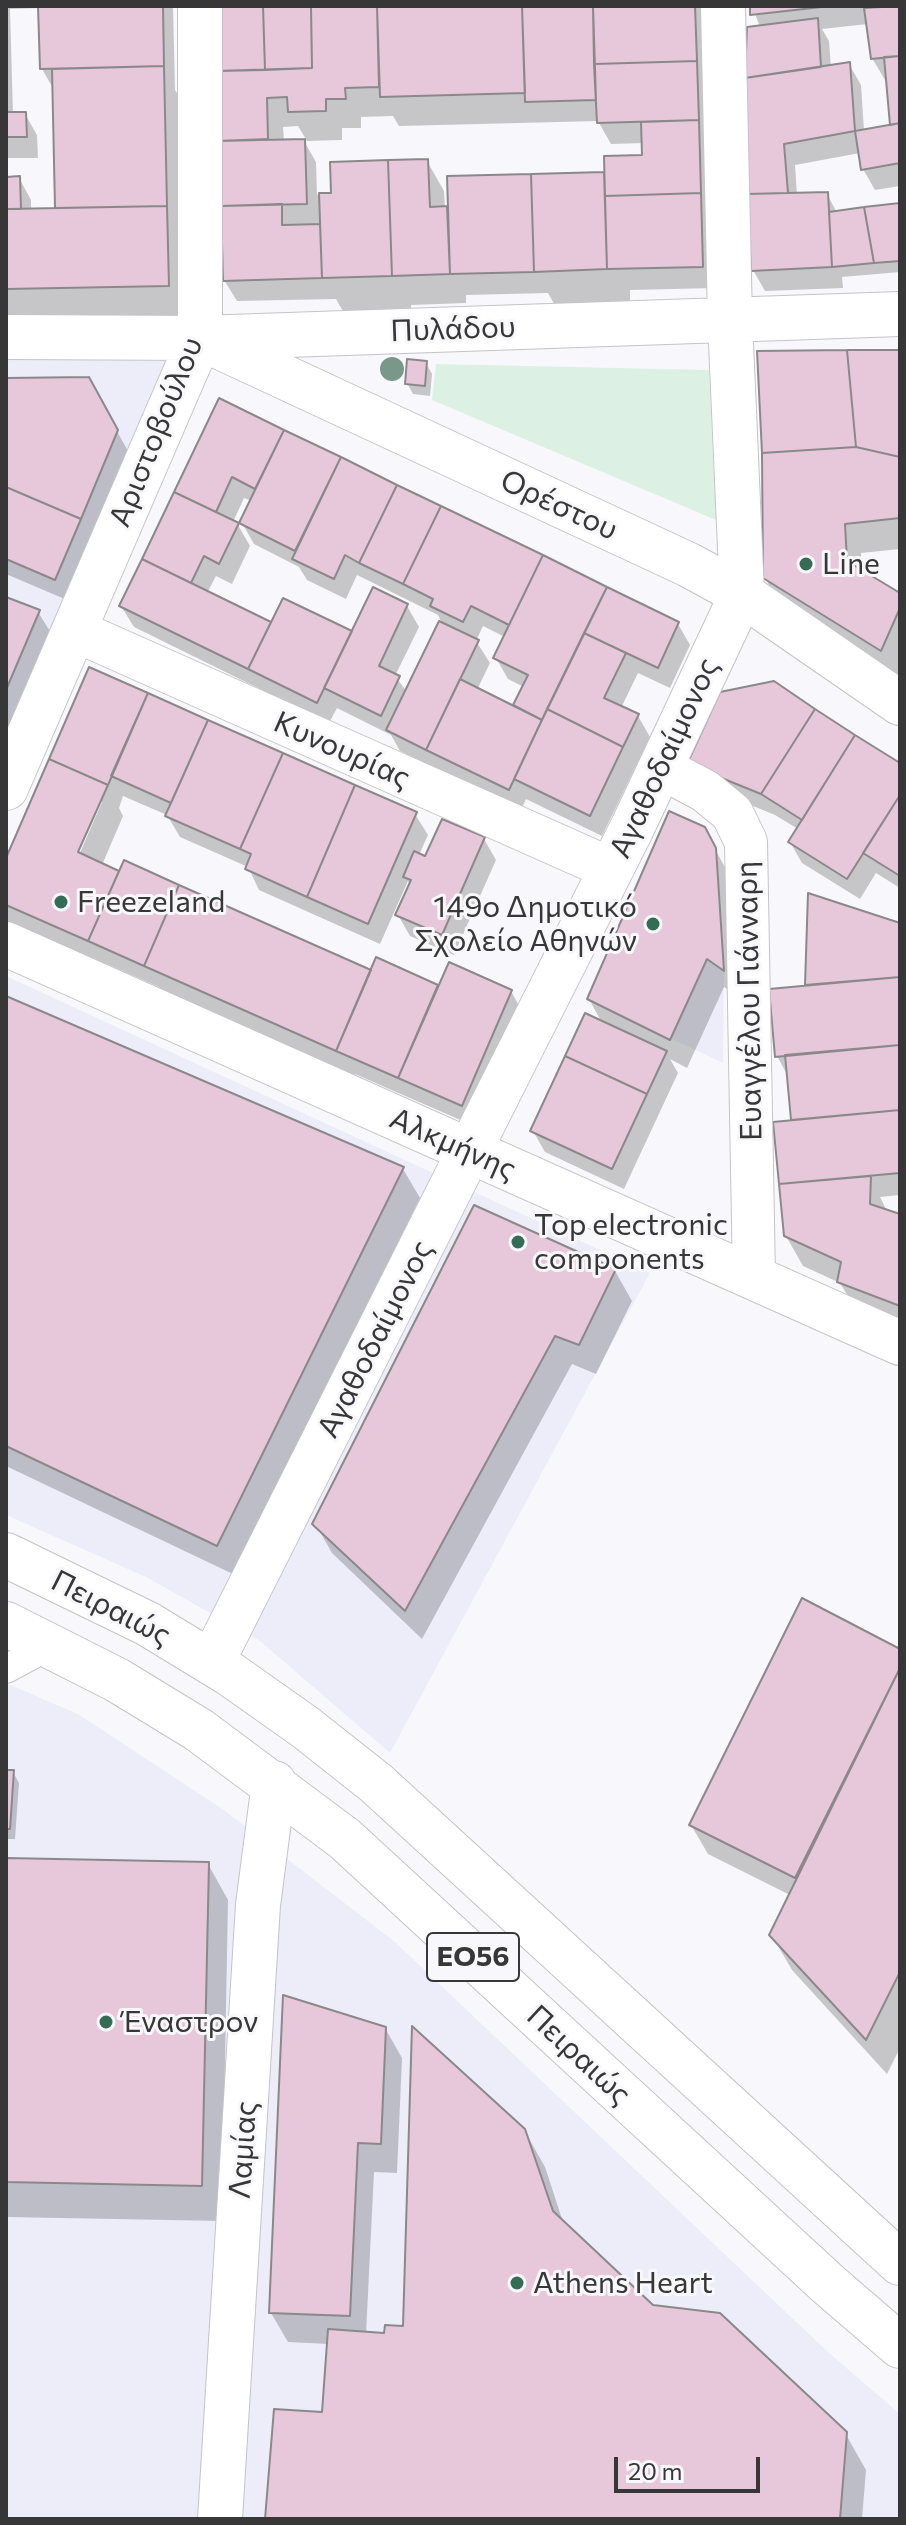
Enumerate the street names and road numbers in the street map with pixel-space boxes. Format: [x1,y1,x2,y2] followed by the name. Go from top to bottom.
[390,309,516,349] street label: Πυλάδου
[102,332,210,532] street label: Αριστοβούλου
[495,462,623,548] street label: Ορέστου
[602,652,726,864] street label: Αγαθοδαίμονος
[268,704,416,796] street label: Κυνουρίας
[729,861,769,1141] street label: Ευαγγέλου Γιάνναρη
[384,1100,522,1188] street label: Αλκμήνης
[310,1234,440,1444] street label: Αγαθοδαίμονος
[45,1563,177,1653] street label: Πειραιώς
[427,1933,519,1981] road number: ΕΟ56
[519,1998,639,2112] street label: Πειραιώς
[222,2100,264,2200] street label: Λαμίας

